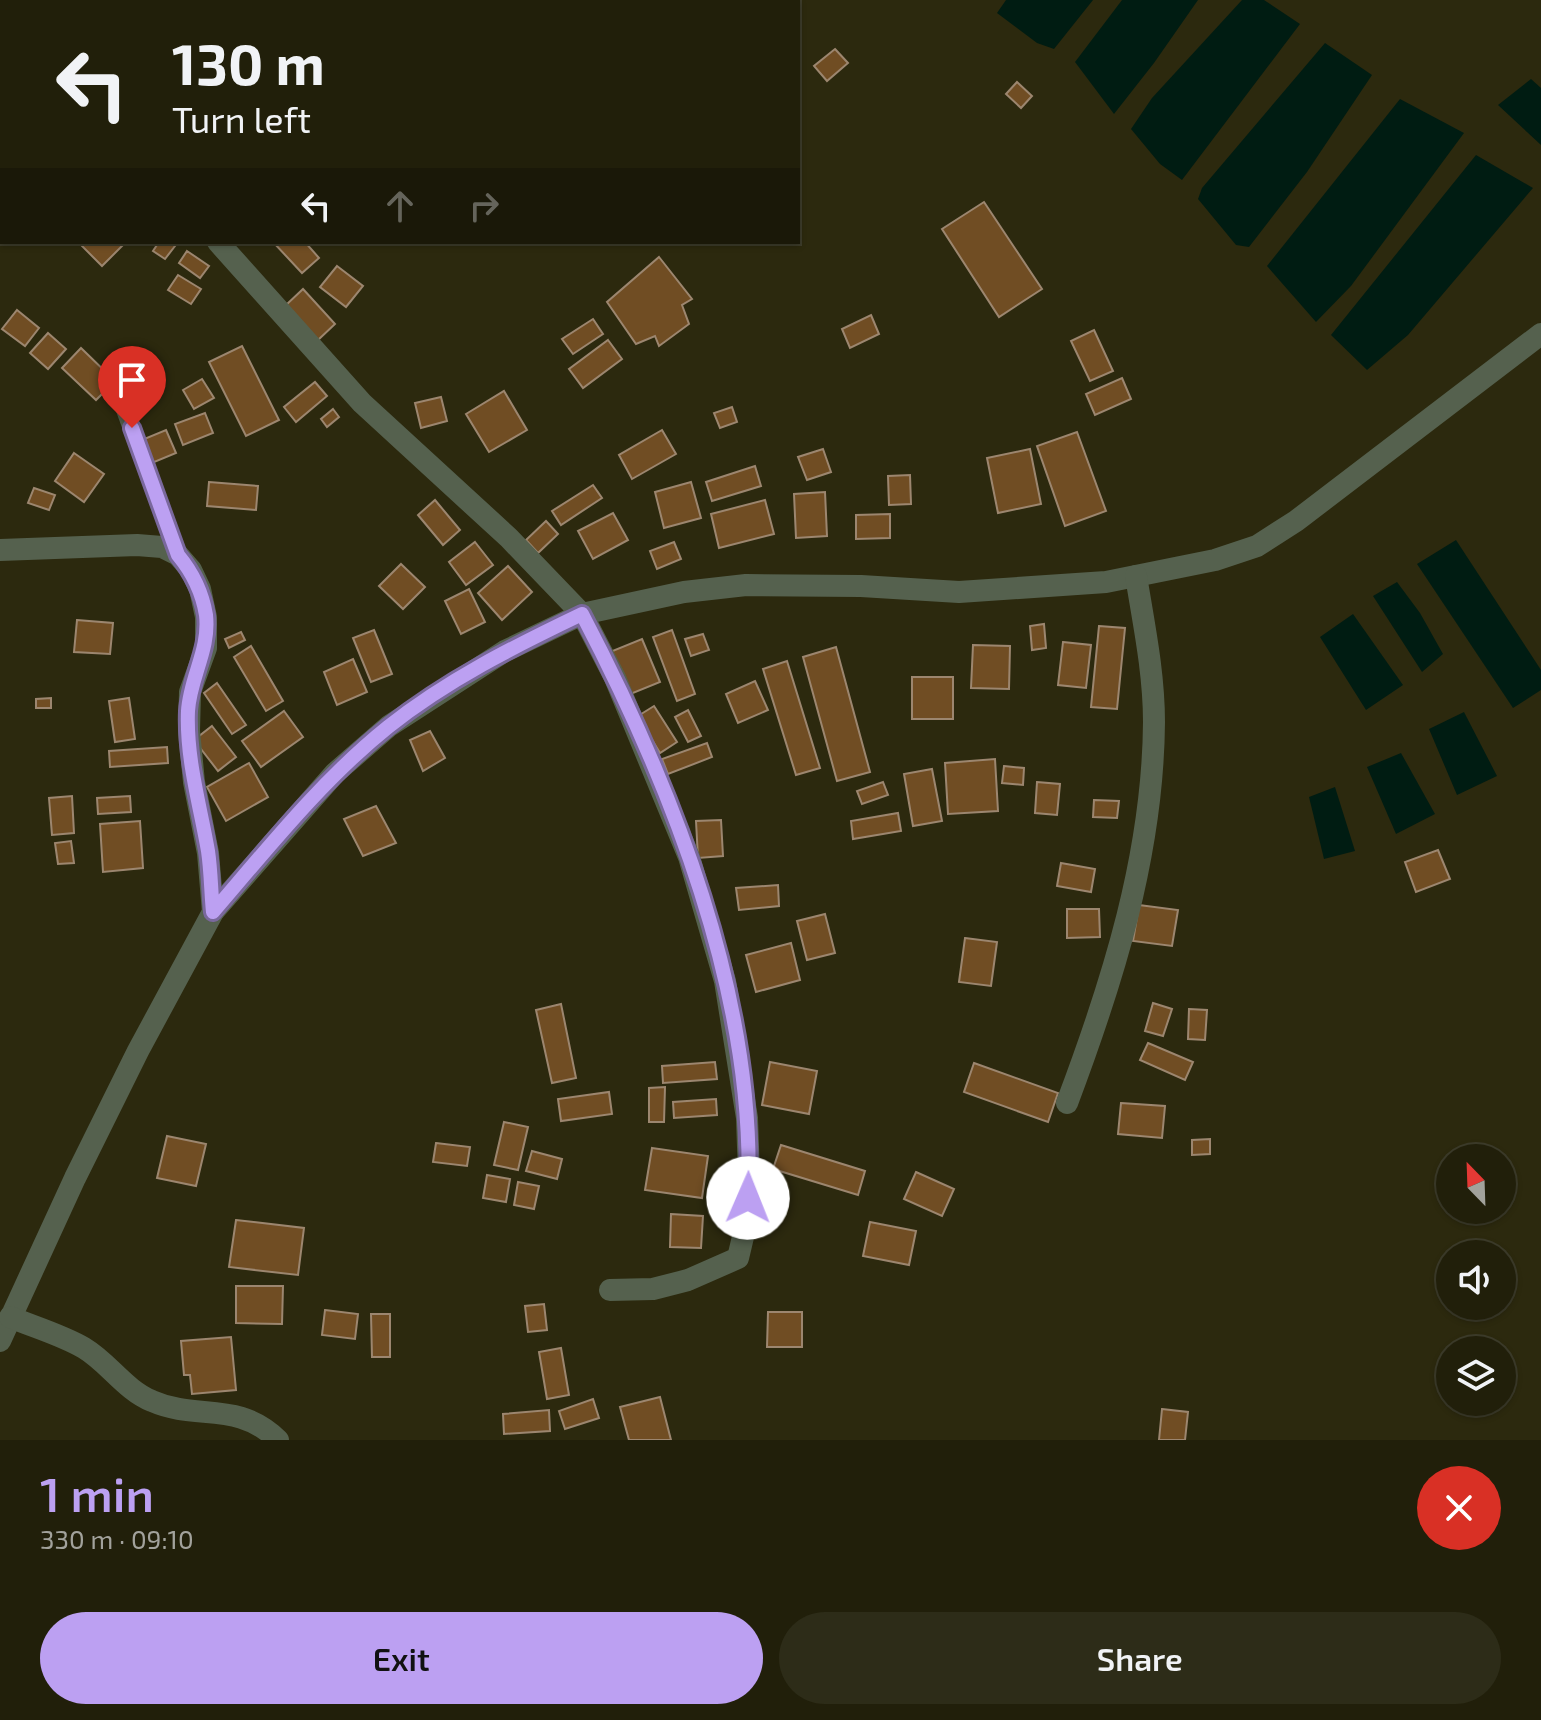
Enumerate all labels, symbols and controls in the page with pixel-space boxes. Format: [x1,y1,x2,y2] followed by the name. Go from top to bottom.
[172,29,325,96] text: 130 m
[40,32,144,136] icon: left
[172,97,311,140] text: Turn left
[294,184,338,228] icon: left
[378,184,422,228] icon: ahead
[462,184,506,228] icon: right
[98,346,166,428] pin
[110,358,154,402] icon: arrive
[1436,1144,1516,1224] north arrow
[1436,1144,1516,1416] map controls
[706,1156,790,1240] position arrow
[1436,1240,1516,1320] button: sound
[1436,1336,1516,1416] button: layers
[40,1464,154,1522] text: 1 min
[1417,1466,1501,1550] button: close
[40,1523,194,1554] text: 330 m · 09:10
[40,1612,763,1704] button: Exit
[779,1612,1501,1704] button: Share

